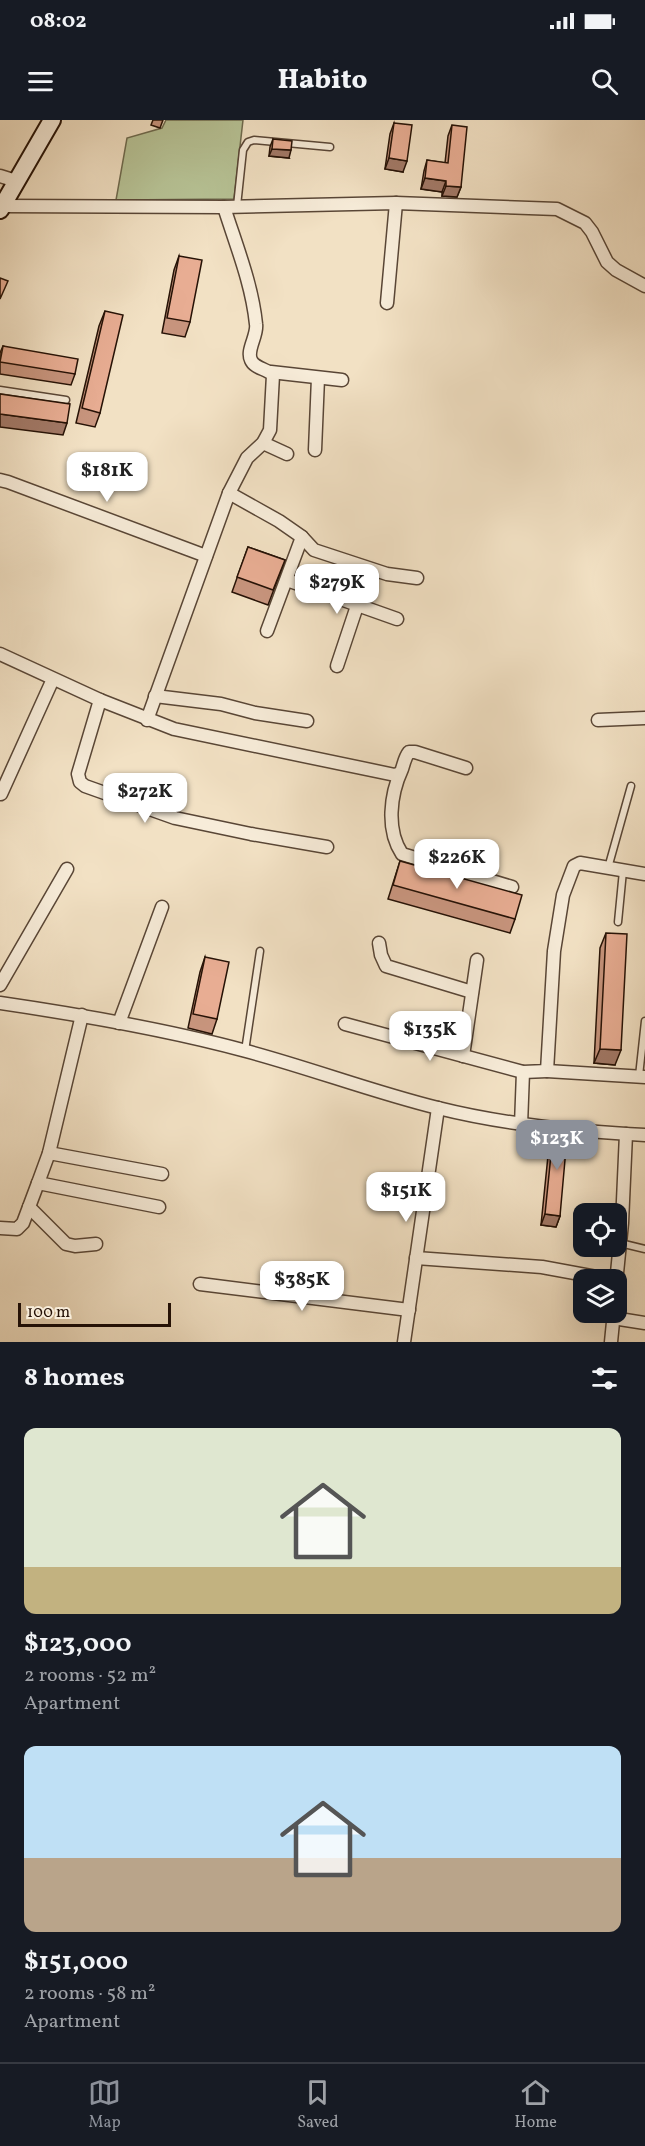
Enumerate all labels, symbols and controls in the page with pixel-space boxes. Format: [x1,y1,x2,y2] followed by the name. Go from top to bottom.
[30,6,87,37] text: 08:02
[278,62,367,100] text: Habito
[24,65,57,98] icon: menu
[588,65,621,98] icon: search
[65,452,149,503] pin: $181K
[81,457,133,485] text: $181K
[295,564,379,615] pin: $279K
[309,569,365,597] text: $279K
[103,773,187,824] pin: $272K
[117,778,173,806] text: $272K
[415,839,499,890] pin: $226K
[428,844,486,872] text: $226K
[388,1011,472,1062] pin: $135K
[403,1016,457,1044] text: $135K
[515,1120,599,1171] pin: $123K
[530,1125,584,1153] text: $123K
[364,1172,448,1223] pin: $151K
[380,1177,432,1205] text: $151K
[573,1203,627,1323] map controls
[573,1203,627,1257] button: locate
[260,1261,344,1312] pin: $385K
[274,1266,330,1294] text: $385K
[573,1269,627,1323] button: layers
[18,1300,171,1328] scale bar
[27,1302,70,1324] text: 100 m
[24,1360,125,1396] text: 8 homes
[588,1362,621,1395] icon: filters
[269,1467,377,1575] icon: home
[24,1626,131,1662] text: $123,000
[24,1662,156,1690] text: 2 rooms · 52 m²
[24,1690,120,1718] text: Apartment
[269,1785,377,1893] icon: home
[24,1944,128,1980] text: $151,000
[24,1980,155,2008] text: 2 rooms · 58 m²
[24,2008,120,2036] text: Apartment
[88,2076,121,2134] tab: Map
[297,2076,338,2134] tab: Saved
[515,2076,557,2134] tab: Home

